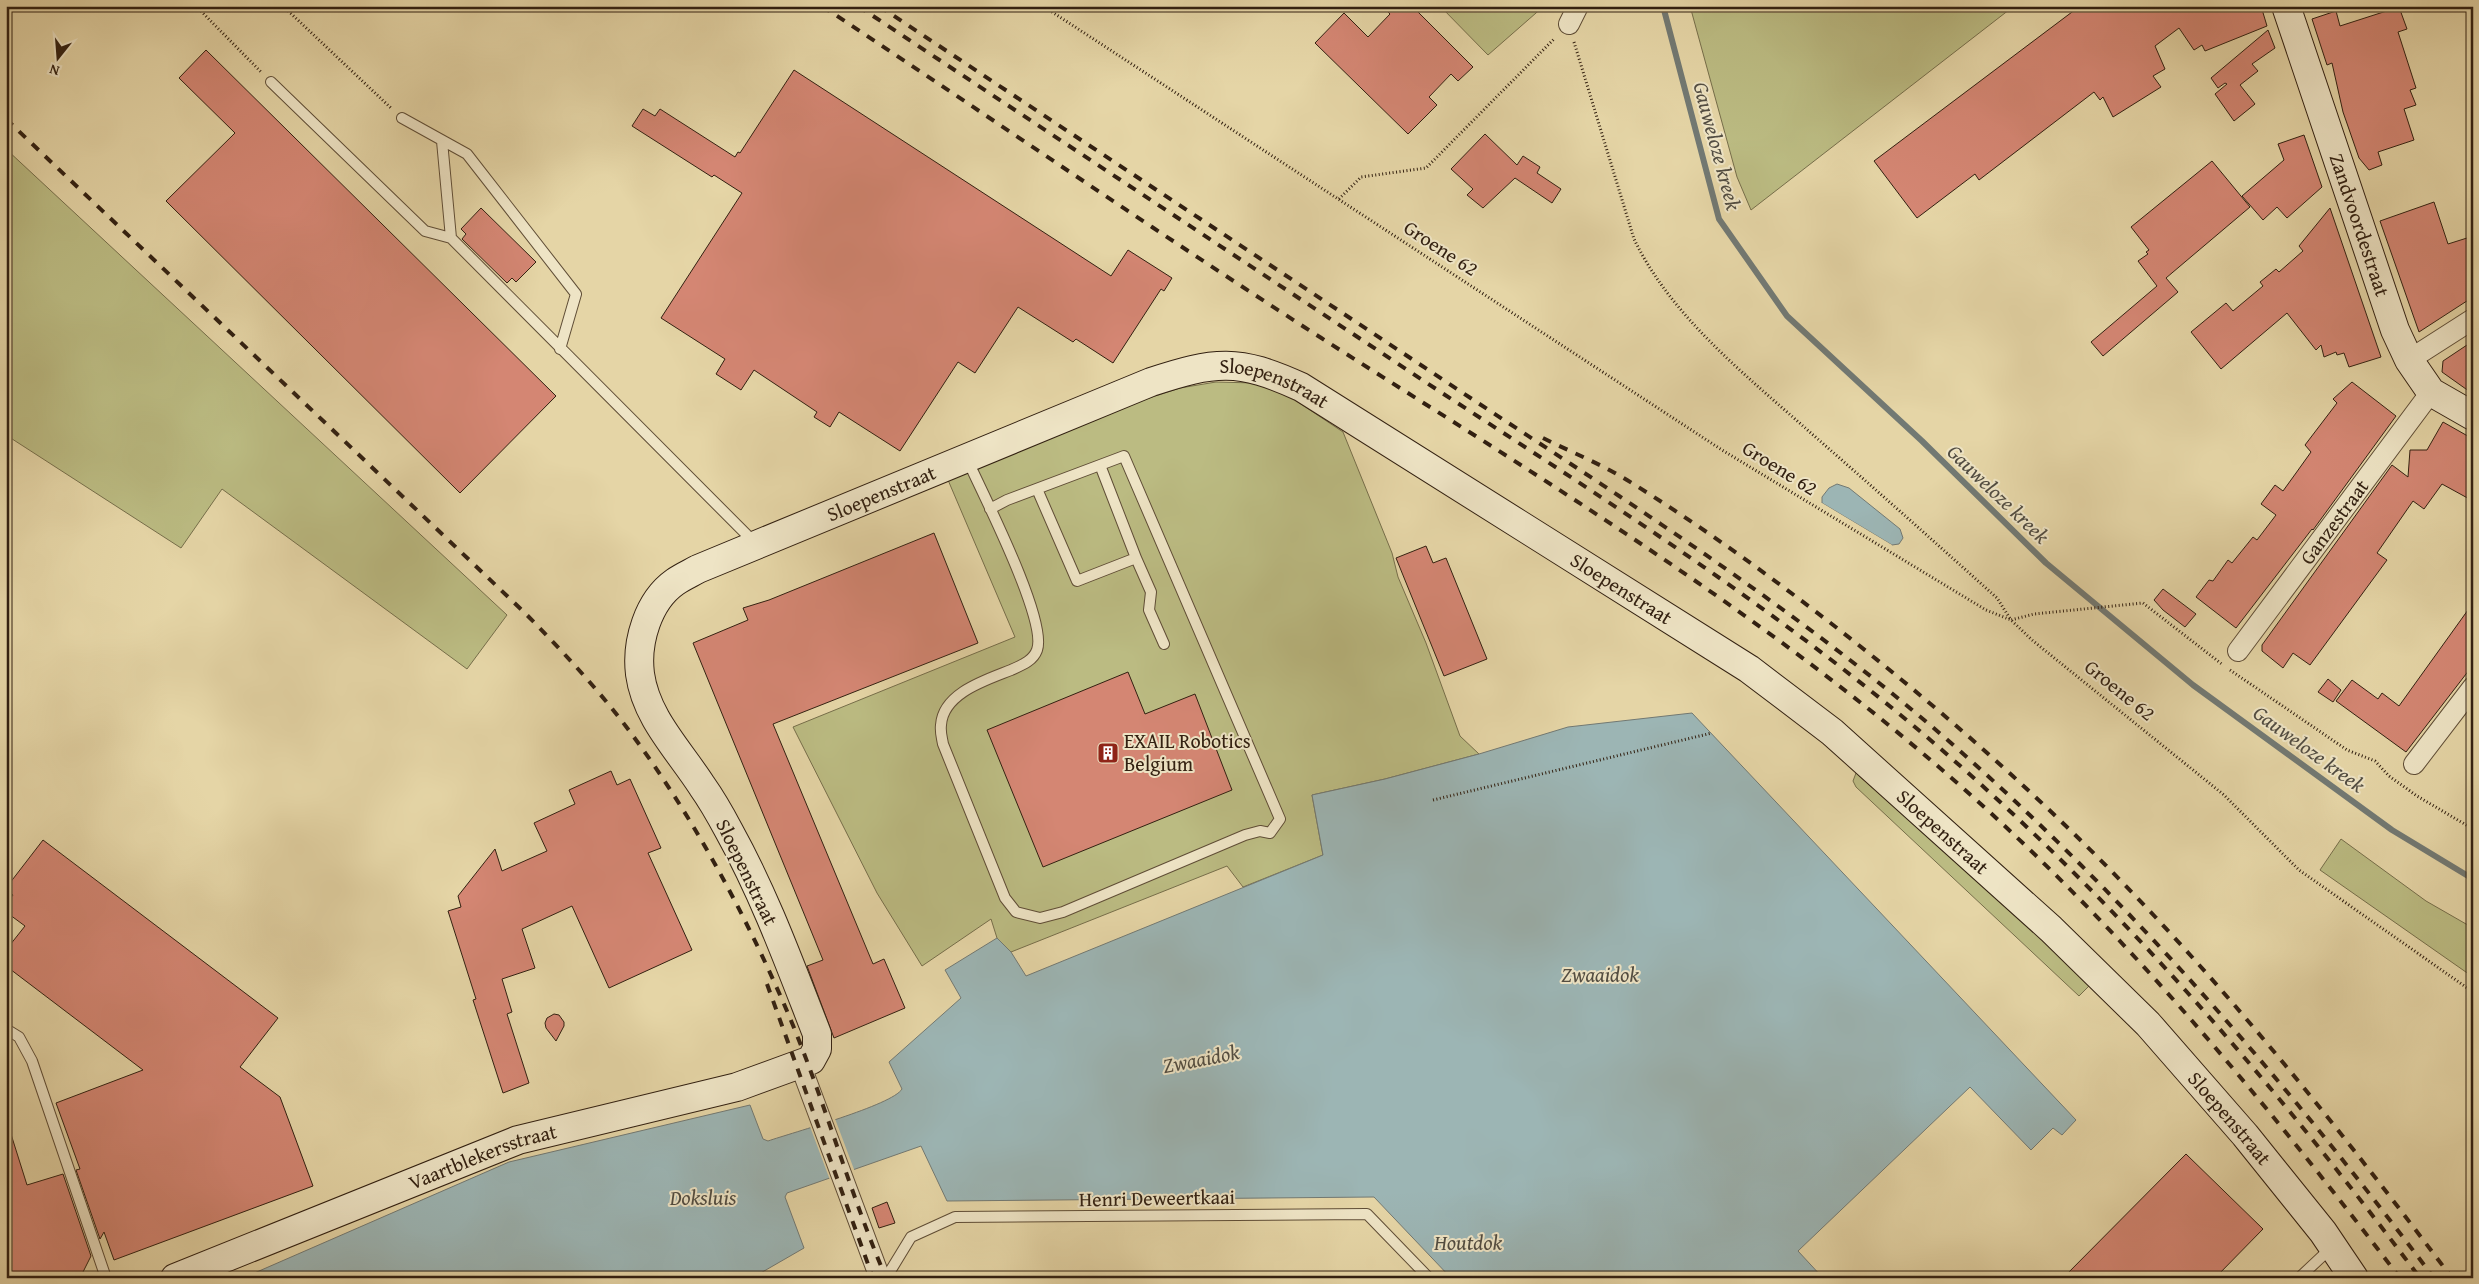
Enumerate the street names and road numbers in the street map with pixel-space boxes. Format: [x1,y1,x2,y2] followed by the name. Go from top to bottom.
[2323,149,2398,300] street label: Zandvoordestraat
[1398,213,1484,283] street label: Groene 62
[1219,351,1335,415] street label: Sloepenstraat
[1737,433,1823,502] street label: Groene 62
[822,457,940,528] street label: Sloepenstraat
[2292,473,2375,570] street label: Ganzestraat
[1565,545,1678,631] street label: Sloepenstraat
[2079,652,2162,727] street label: Groene 62
[1890,782,1996,881] street label: Sloepenstraat
[709,814,786,930] street label: Sloepenstraat
[2181,1065,2279,1171] street label: Sloepenstraat
[404,1116,559,1197] street label: Vaartblekersstraat
[1079,1182,1236,1213] street label: Henri Deweertkaai

